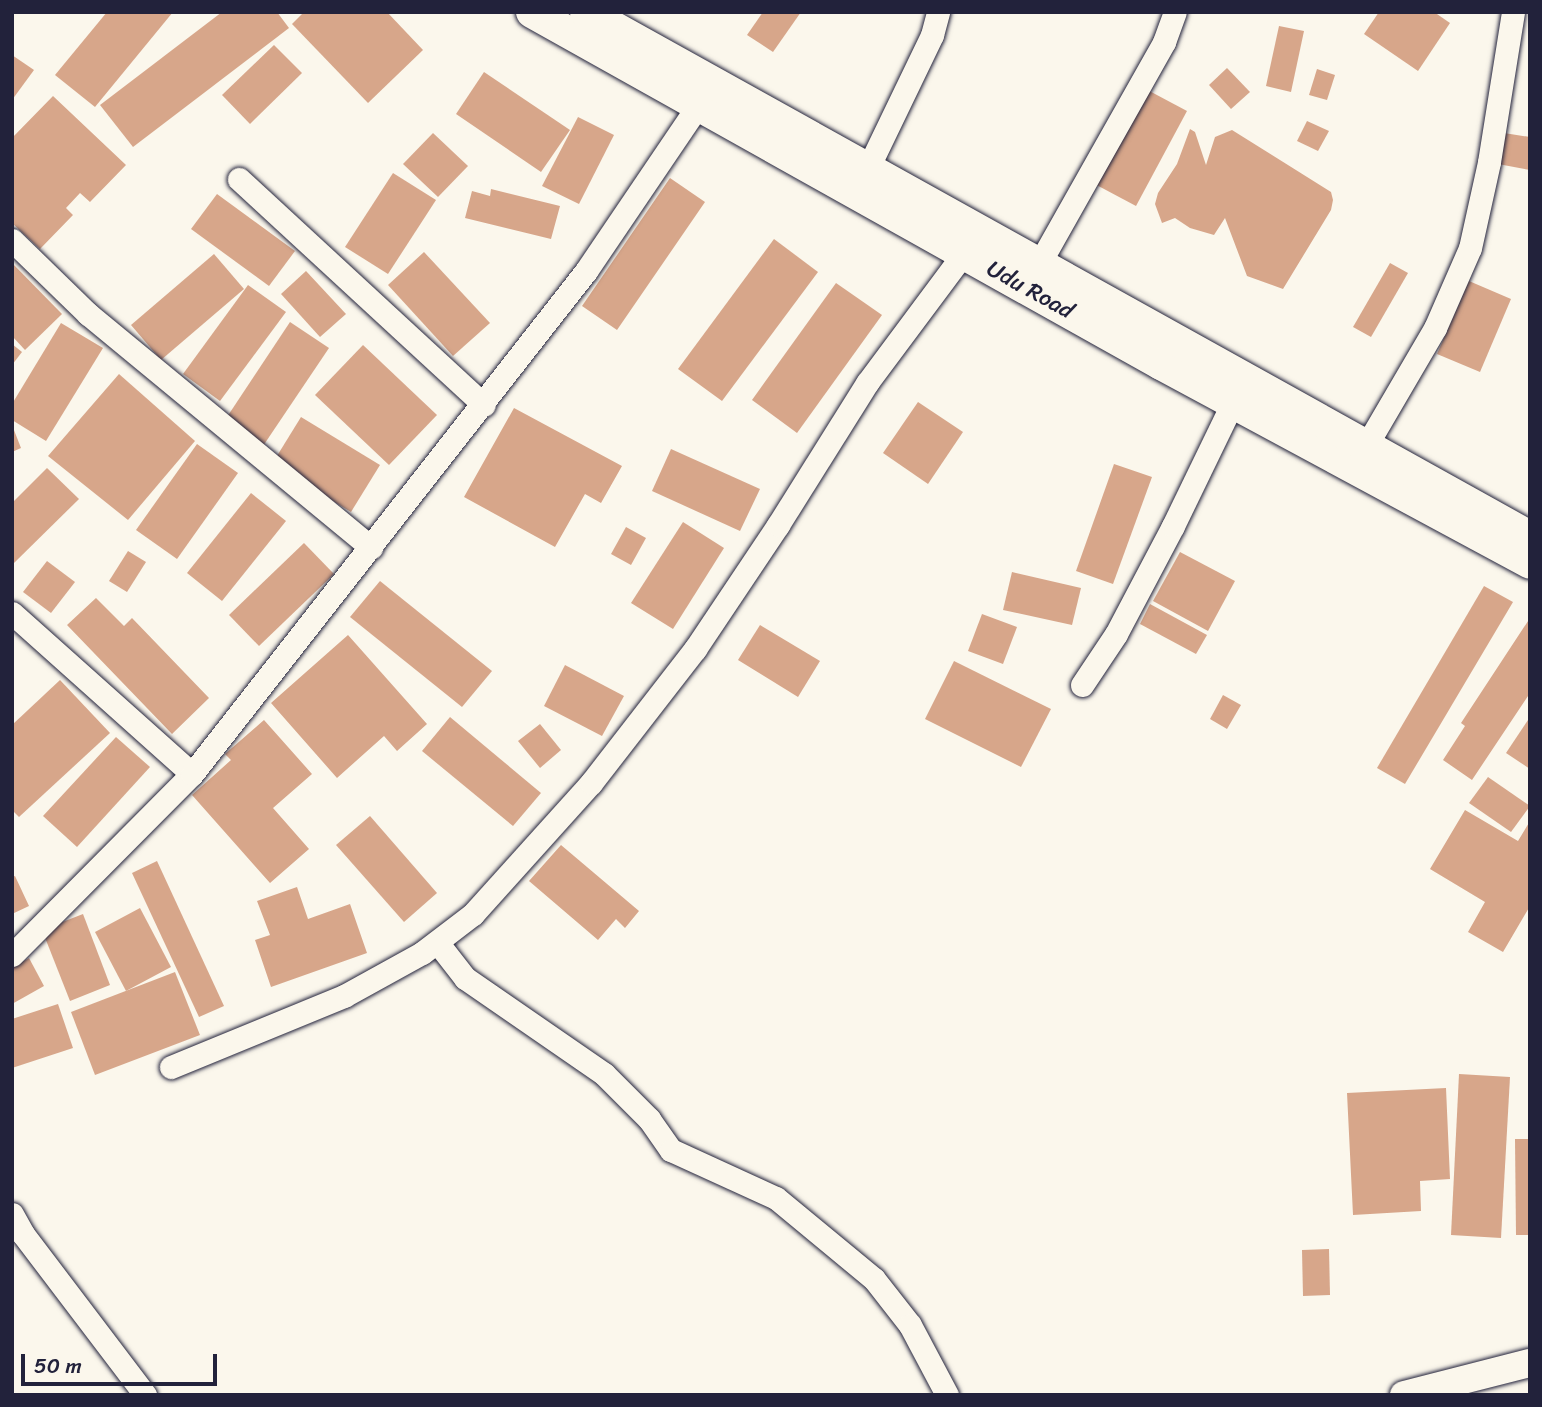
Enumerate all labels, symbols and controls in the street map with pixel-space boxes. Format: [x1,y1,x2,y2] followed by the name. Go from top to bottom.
[982,255,1078,325] street label: Udu Road
[24,1340,220,1384] scale bar
[34,1347,82,1385] text: 50 m

